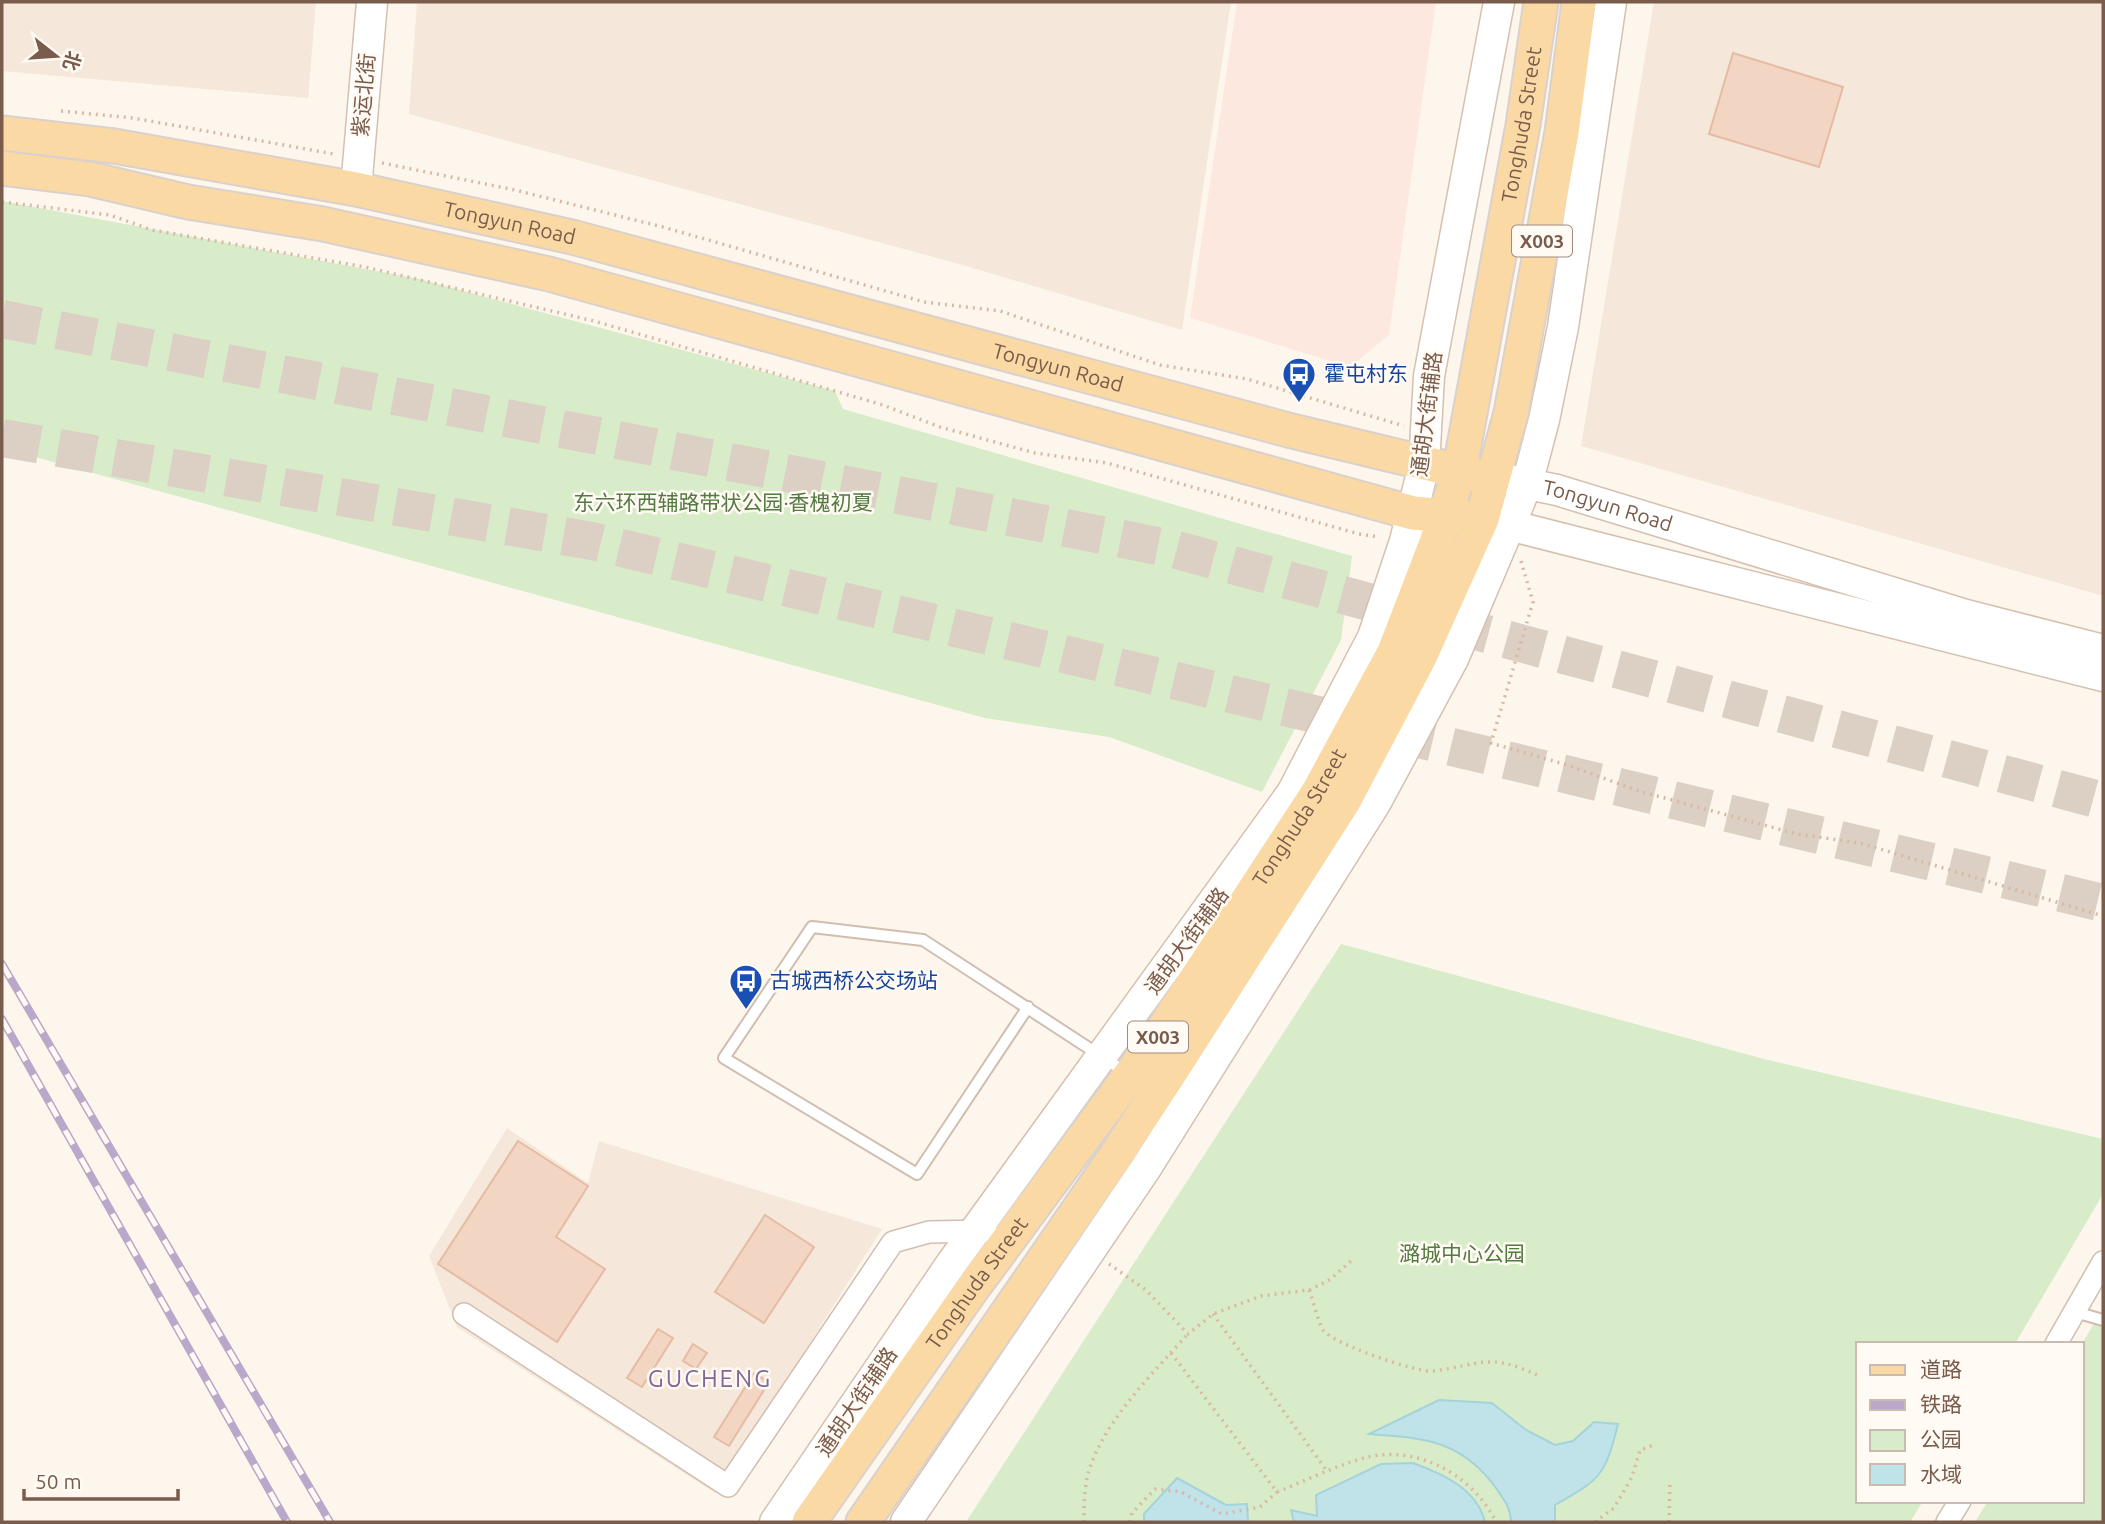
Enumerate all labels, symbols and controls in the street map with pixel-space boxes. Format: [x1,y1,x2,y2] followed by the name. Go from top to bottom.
[21,21,91,91] north arrow
[1496,45,1545,204] street label: Tonghuda Street
[59,49,86,73] text: 北
[347,52,379,138] street label: 紫运北街
[442,196,578,248] street label: Tongyun Road
[1512,226,1572,256] road number: X003
[990,338,1126,396] street label: Tongyun Road
[1406,350,1446,478] street label: 通胡大街辅路
[1280,355,1318,404] bus stop icon: 霍屯村东
[1324,361,1408,385] place label: 霍屯村东
[1541,474,1676,536] street label: Tongyun Road
[573,490,873,514] park label: 东六环西辅路带状公园·香槐初夏
[1247,744,1350,890] street label: Tonghuda Street
[1139,882,1233,998] street label: 通胡大街辅路
[727,962,765,1011] bus stop icon: 古城西桥公交场站
[770,968,938,992] place label: 古城西桥公交场站
[1128,1021,1188,1052] road number: X003
[921,1212,1032,1354] street label: Tonghuda Street
[1399,1241,1525,1265] park label: 潞城中心公园
[1856,1342,2084,1503] legend
[811,1343,901,1460] street label: 通胡大街辅路
[1920,1357,1962,1381] text: 道路
[648,1365,772,1392] district label: GUCHENG
[1920,1392,1962,1416] text: 铁路
[1920,1427,1962,1451] text: 公园
[24,1458,178,1502] scale bar
[1920,1462,1962,1486] text: 水域
[35,1469,82,1493] text: 50 m

